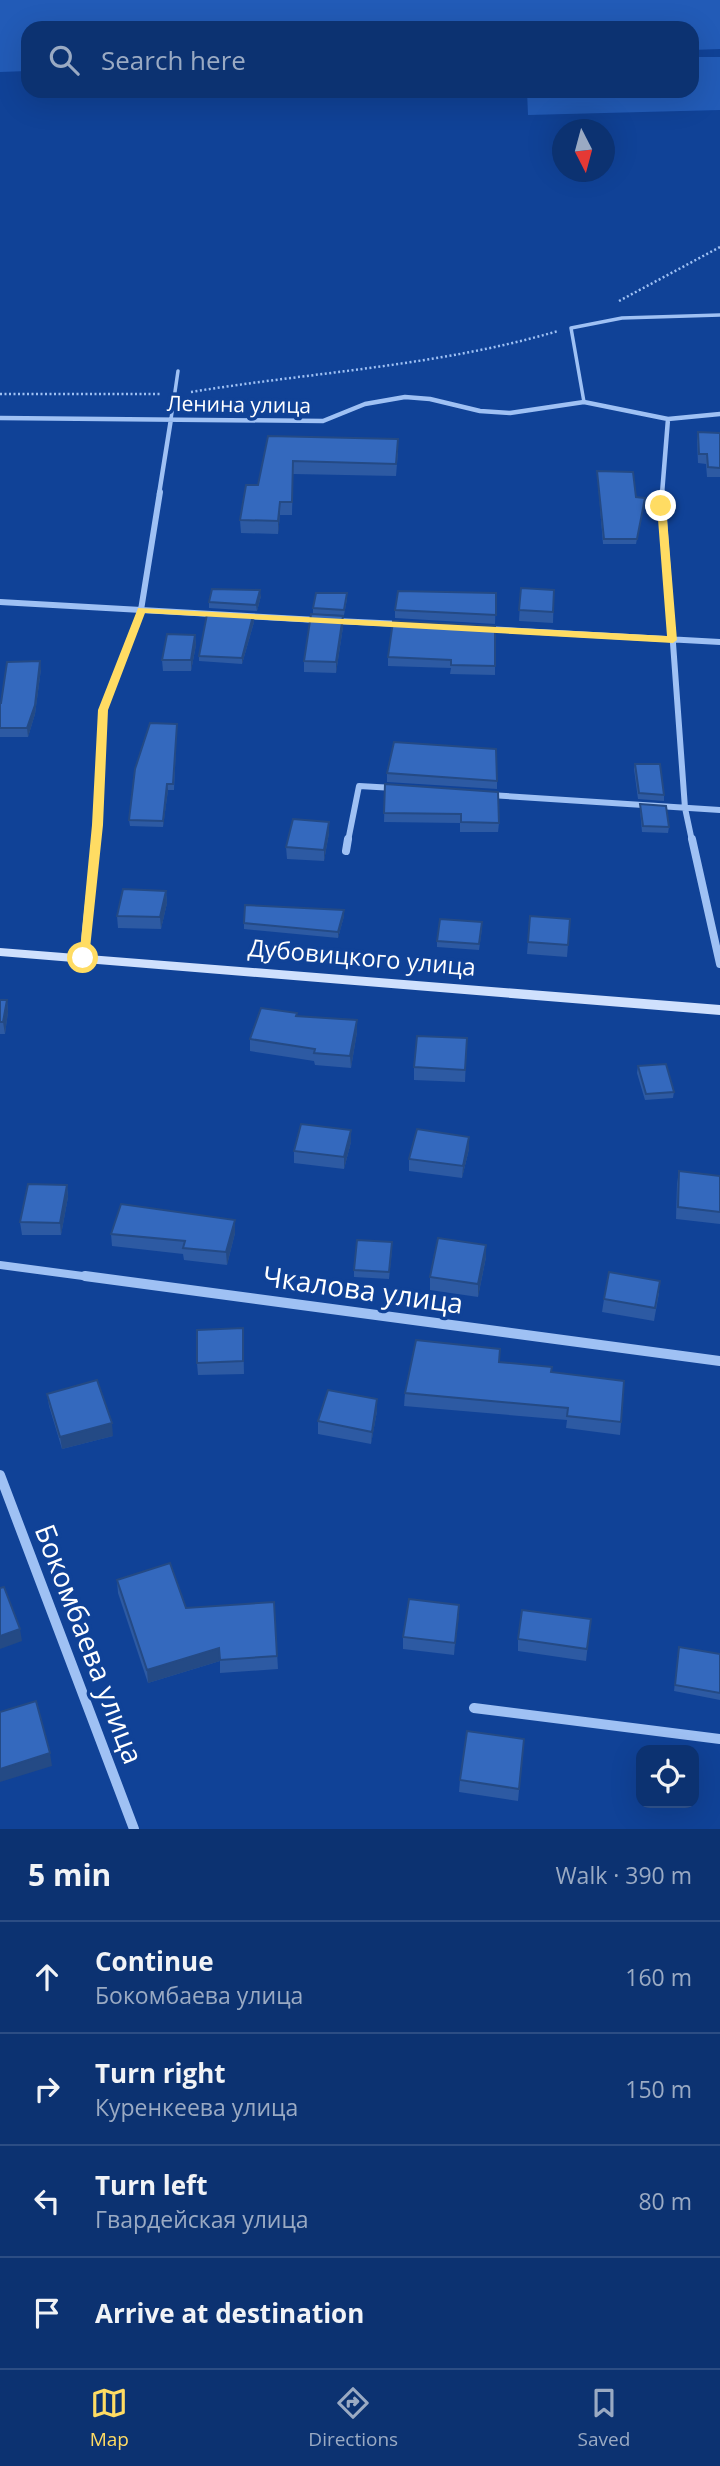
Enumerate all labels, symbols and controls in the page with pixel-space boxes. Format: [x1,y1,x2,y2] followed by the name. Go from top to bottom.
[21,21,699,98] search box
[45,41,83,79] icon: search
[101,42,246,78] text: Search here
[552,119,615,182] north arrow
[167,389,311,419] street label: Ленина улица
[645,490,676,521] route end
[247,930,477,983] street label: Дубовицкого улица
[67,942,98,973] route start
[260,1256,466,1322] street label: Чкалова улица
[27,1518,153,1769] street label: Бокомбаева улица
[636,1745,699,1808] map controls
[636,1745,699,1808] button: locate
[28,1854,111,1895] text: 5 min
[555,1859,692,1891] text: Walk · 390 m
[95,1943,214,1979] text: Continue
[28,1958,66,1996] icon: ahead
[625,1961,692,1993] text: 160 m
[95,1979,303,2011] text: Бокомбаева улица
[95,2055,226,2091] text: Turn right
[28,2070,66,2108] icon: right
[625,2073,692,2105] text: 150 m
[95,2091,298,2123] text: Куренкеева улица
[95,2167,207,2203] text: Turn left
[28,2182,66,2220] icon: left
[638,2185,692,2217] text: 80 m
[95,2203,309,2235] text: Гвардейская улица
[28,2294,66,2332] icon: arrive
[95,2295,364,2331] text: Arrive at destination
[90,2384,129,2452] tab: Map
[308,2384,398,2452] tab: Directions
[578,2384,630,2452] tab: Saved

